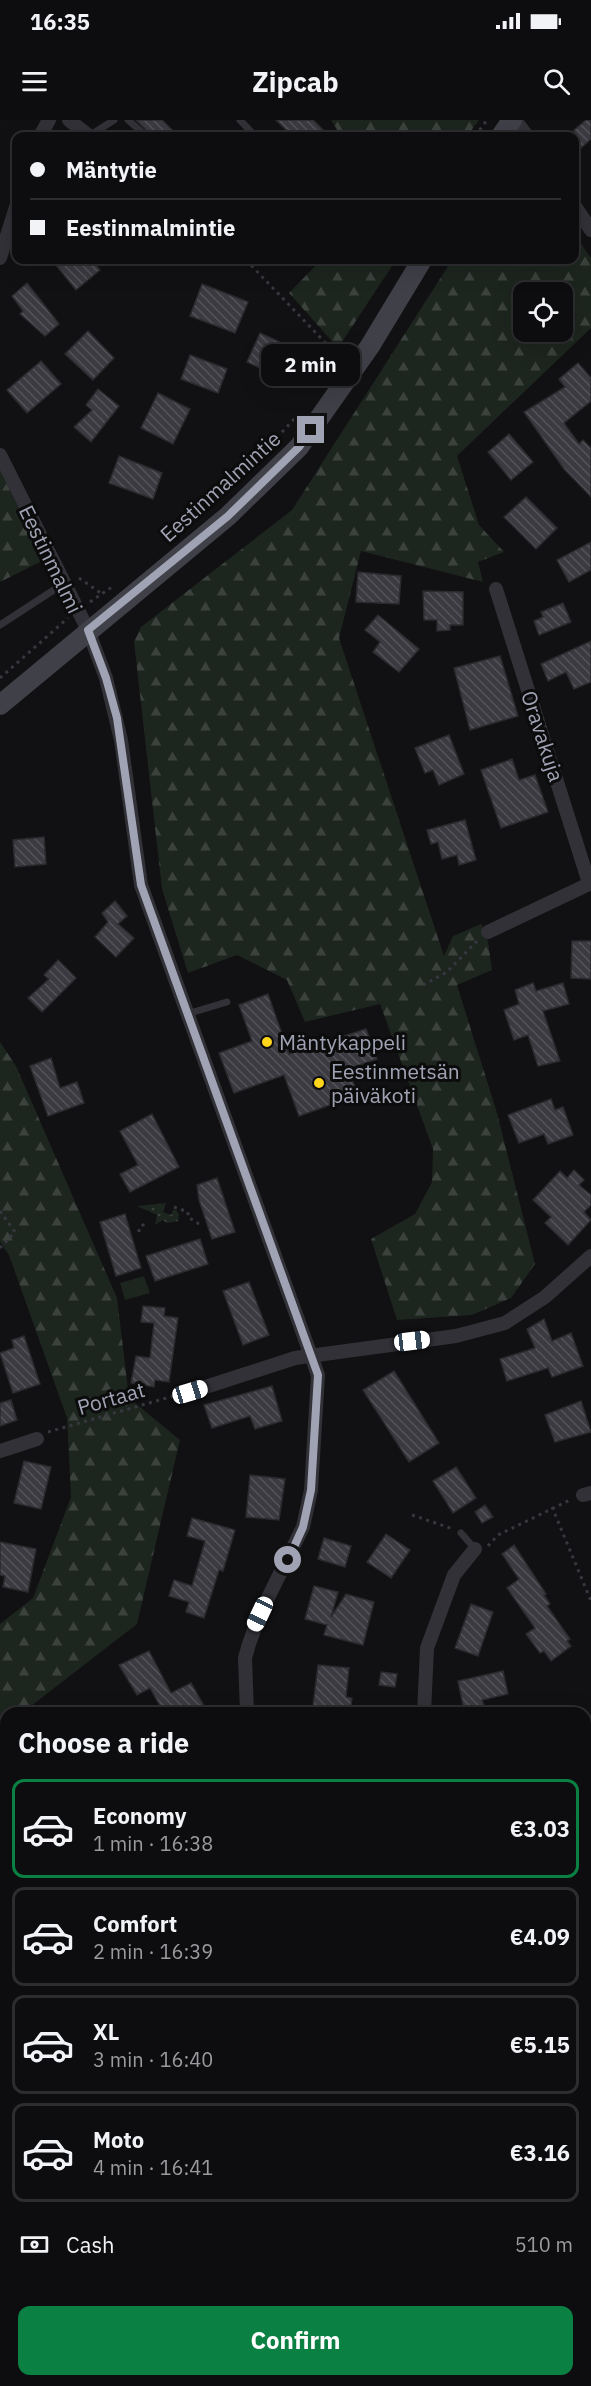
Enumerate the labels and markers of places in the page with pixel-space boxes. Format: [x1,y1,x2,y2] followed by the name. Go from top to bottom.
[279,1028,406,1056] place label: Mäntykappeli
[260,1035,274,1049] marker: Mäntykappeli
[331,1057,460,1109] place label: Eestinmetsän päiväkoti
[312,1076,326,1090] marker: Eestinmetsän päiväkoti

